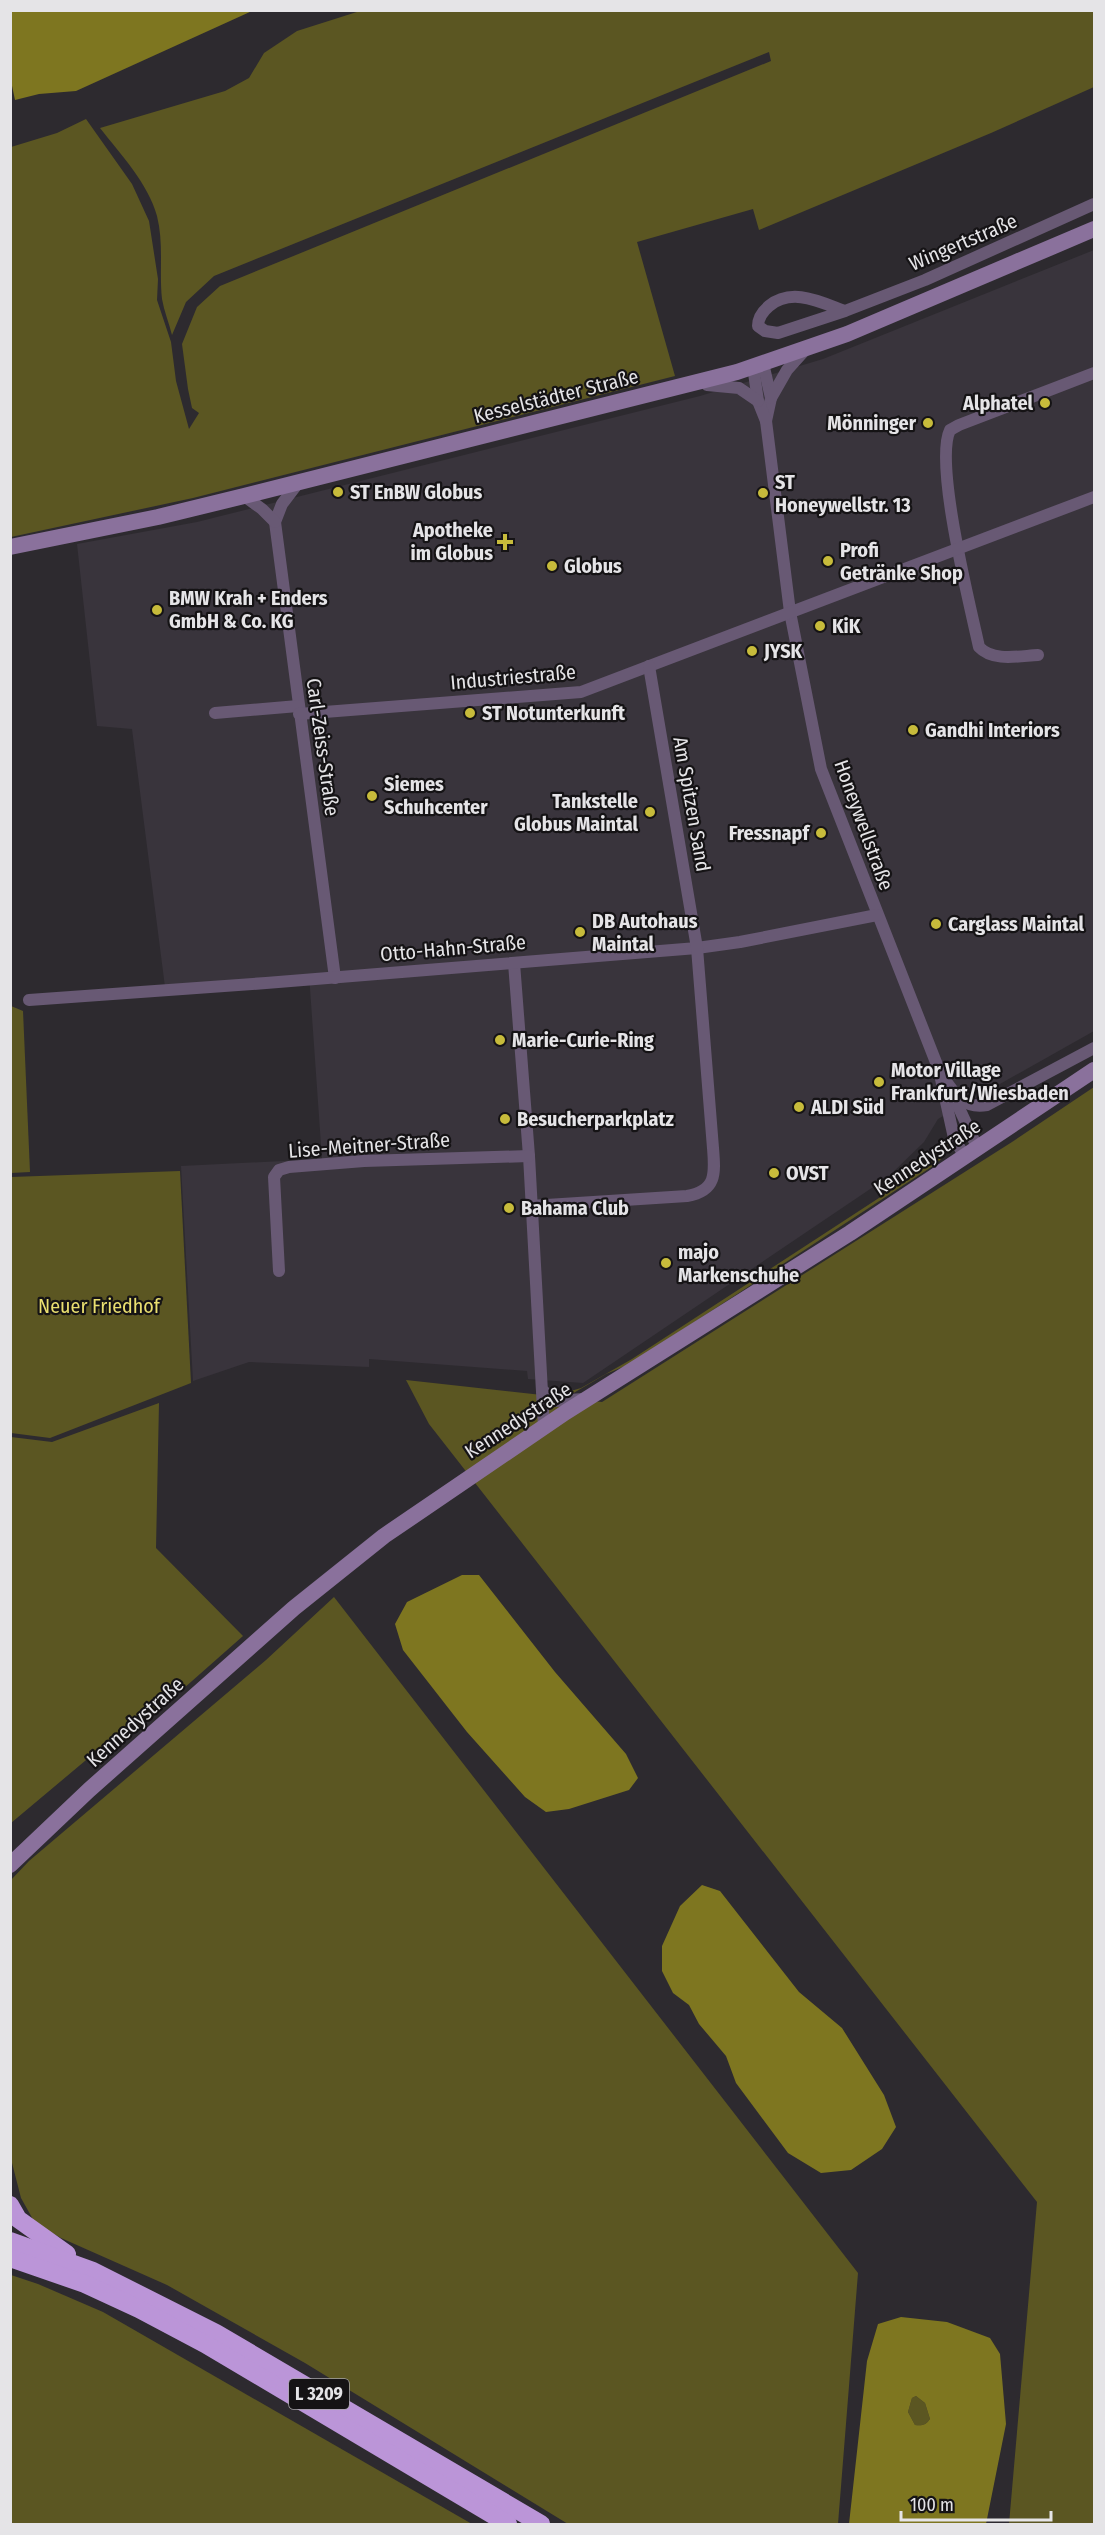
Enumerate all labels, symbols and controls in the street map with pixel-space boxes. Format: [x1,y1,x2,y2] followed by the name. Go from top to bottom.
[905,209,1021,275] street label: Wingertstraße
[471,364,641,428] street label: Kesselstädter Straße
[962,391,1034,415] place label: Alphatel
[1038,396,1052,410] marker: Alphatel
[827,411,917,435] place label: Mönninger
[921,416,935,430] marker: Mönninger
[775,470,911,517] place label: ST Honeywellstr. 13
[350,480,482,504] place label: ST EnBW Globus
[331,485,345,499] marker: ST EnBW Globus
[756,486,770,500] marker: ST Honeywellstr. 13
[411,518,493,565] place label: Apotheke im Globus
[498,535,512,549] marker: Apotheke im Globus
[840,538,963,585] place label: Profi Getränke Shop
[564,554,622,578] place label: Globus
[821,554,835,568] marker: Profi Getränke Shop
[545,559,559,573] marker: Globus
[169,586,328,633] place label: BMW Krah + Enders GmbH & Co. KG
[150,603,164,617] marker: BMW Krah + Enders GmbH & Co. KG
[832,614,861,638] place label: KiK
[813,619,827,633] marker: KiK
[763,639,803,663] place label: JYSK
[745,644,759,658] marker: JYSK
[449,660,577,694] street label: Industriestraße
[301,677,345,817] street label: Carl-Zeiss-Straße
[482,701,626,725] place label: ST Notunterkunft
[463,706,477,720] marker: ST Notunterkunft
[925,718,1060,742] place label: Gandhi Interiors
[906,723,920,737] marker: Gandhi Interiors
[668,735,716,873] street label: Am Spitzen Sand
[829,756,899,894] street label: Honeywellstraße
[384,772,488,819] place label: Siemes Schuhcenter
[365,789,379,803] marker: Siemes Schuhcenter
[514,789,639,836] place label: Tankstelle Globus Maintal
[643,805,657,819] marker: Tankstelle Globus Maintal
[729,821,810,845] place label: Fressnapf
[814,826,828,840] marker: Fressnapf
[592,909,698,956] place label: DB Autohaus Maintal
[948,912,1085,936] place label: Carglass Maintal
[929,917,943,931] marker: Carglass Maintal
[573,925,587,939] marker: DB Autohaus Maintal
[379,930,527,966] street label: Otto-Hahn-Straße
[512,1028,654,1052] place label: Marie-Curie-Ring
[493,1033,507,1047] marker: Marie-Curie-Ring
[891,1058,1069,1105] place label: Motor Village Frankfurt/Wiesbaden
[872,1075,886,1089] marker: Motor Village Frankfurt/Wiesbaden
[810,1095,884,1119] place label: ALDI Süd
[792,1100,806,1114] marker: ALDI Süd
[517,1107,674,1131] place label: Besucherparkplatz
[498,1112,512,1126] marker: Besucherparkplatz
[869,1114,985,1200] street label: Kennedystraße
[287,1127,451,1163] street label: Lise-Meitner-Straße
[786,1161,829,1185] place label: OVST
[767,1166,781,1180] marker: OVST
[521,1196,629,1220] place label: Bahama Club
[502,1201,516,1215] marker: Bahama Club
[678,1240,799,1287] place label: majo Markenschuhe
[659,1256,673,1270] marker: majo Markenschuhe
[38,1294,162,1318] park label: Neuer Friedhof
[460,1377,576,1463] street label: Kennedystraße
[81,1672,189,1772] street label: Kennedystraße
[289,2379,349,2409] road number: L 3209
[901,2484,1051,2522] scale bar
[910,2494,954,2516] text: 100 m

